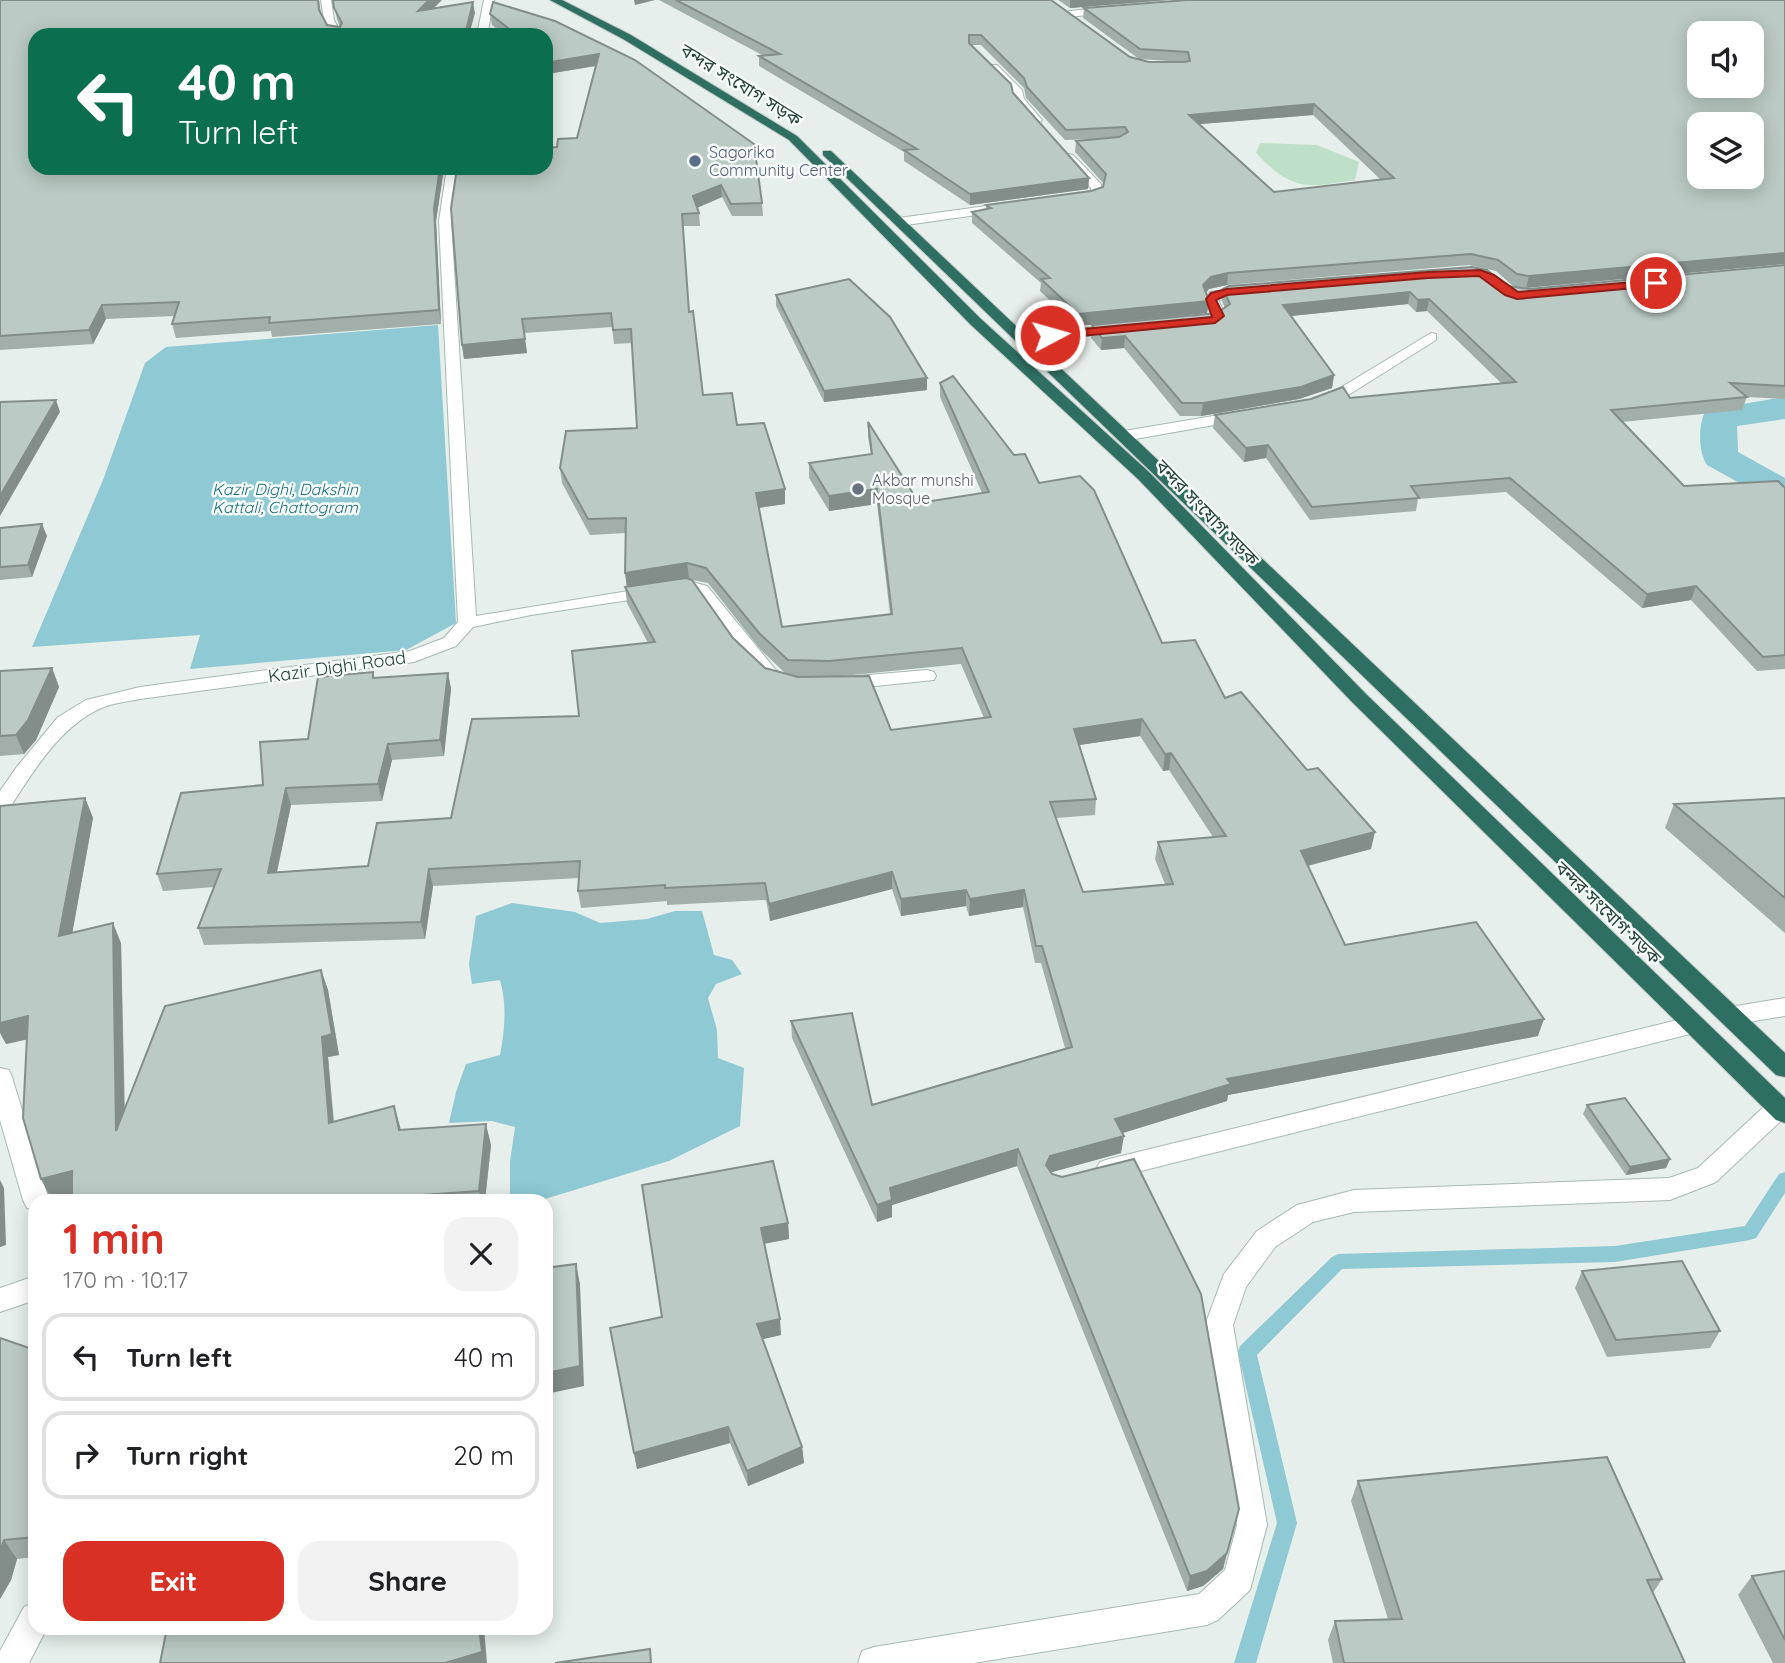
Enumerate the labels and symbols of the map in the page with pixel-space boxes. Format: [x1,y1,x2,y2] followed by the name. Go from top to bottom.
[676,38,806,131] street label: বন্দর সংযোগ সড়ক
[709,142,848,180] place label: Sagorika Community Center
[687,153,703,169] marker: Sagorika Community Center
[1626,253,1686,313] pin
[1013,298,1087,372] position arrow
[1150,454,1264,571] street label: বন্দর সংযোগ সড়ক
[872,470,974,508] place label: Akbar munshi Mosque
[212,479,359,517] water label: Kazir Dighi, Dakshin Kattali, Chattogram
[850,481,866,497] marker: Akbar munshi Mosque
[266,645,407,688] street label: Kazir Dighi Road
[1550,856,1666,969] street label: বন্দর সংযোগ সড়ক

